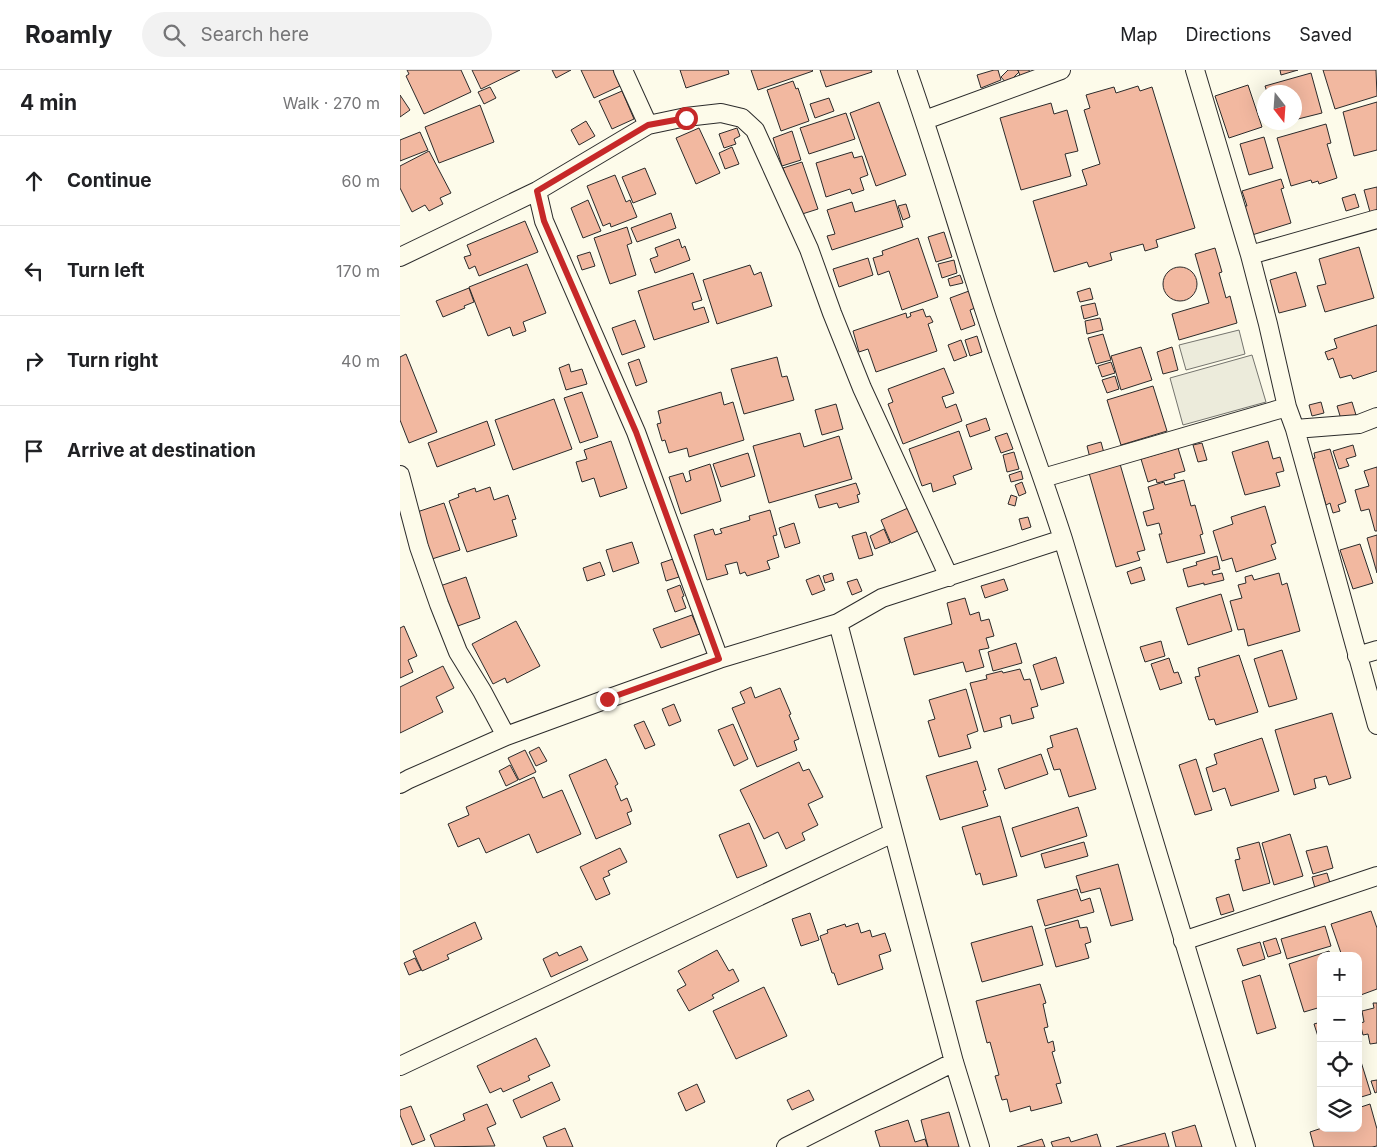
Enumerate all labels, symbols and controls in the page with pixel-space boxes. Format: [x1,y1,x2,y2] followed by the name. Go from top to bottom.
[142,12,492,57] search box
[25,20,112,49] text: Roamly
[160,21,188,49] icon: search
[200,23,309,46] text: Search here
[1120,24,1158,45] text: Map
[1186,24,1271,45] text: Directions
[1299,24,1352,45] text: Saved
[1257,85,1302,130] north arrow
[20,90,77,115] text: 4 min
[283,93,380,113] text: Walk · 270 m
[675,107,698,130] route start
[20,167,48,195] icon: ahead
[67,169,152,192] text: Continue
[341,171,380,191] text: 60 m
[20,257,48,285] icon: left
[67,259,145,282] text: Turn left
[336,261,380,281] text: 170 m
[20,347,48,375] icon: right
[67,349,158,372] text: Turn right
[341,351,380,371] text: 40 m
[20,437,48,465] icon: arrive
[67,439,256,462] text: Arrive at destination
[596,688,619,711] route end
[1317,952,1362,1132] map controls
[1317,952,1362,997] button: +
[1317,997,1362,1042] button: −
[1317,1042,1362,1087] button: locate
[1317,1087,1362,1132] button: layers

